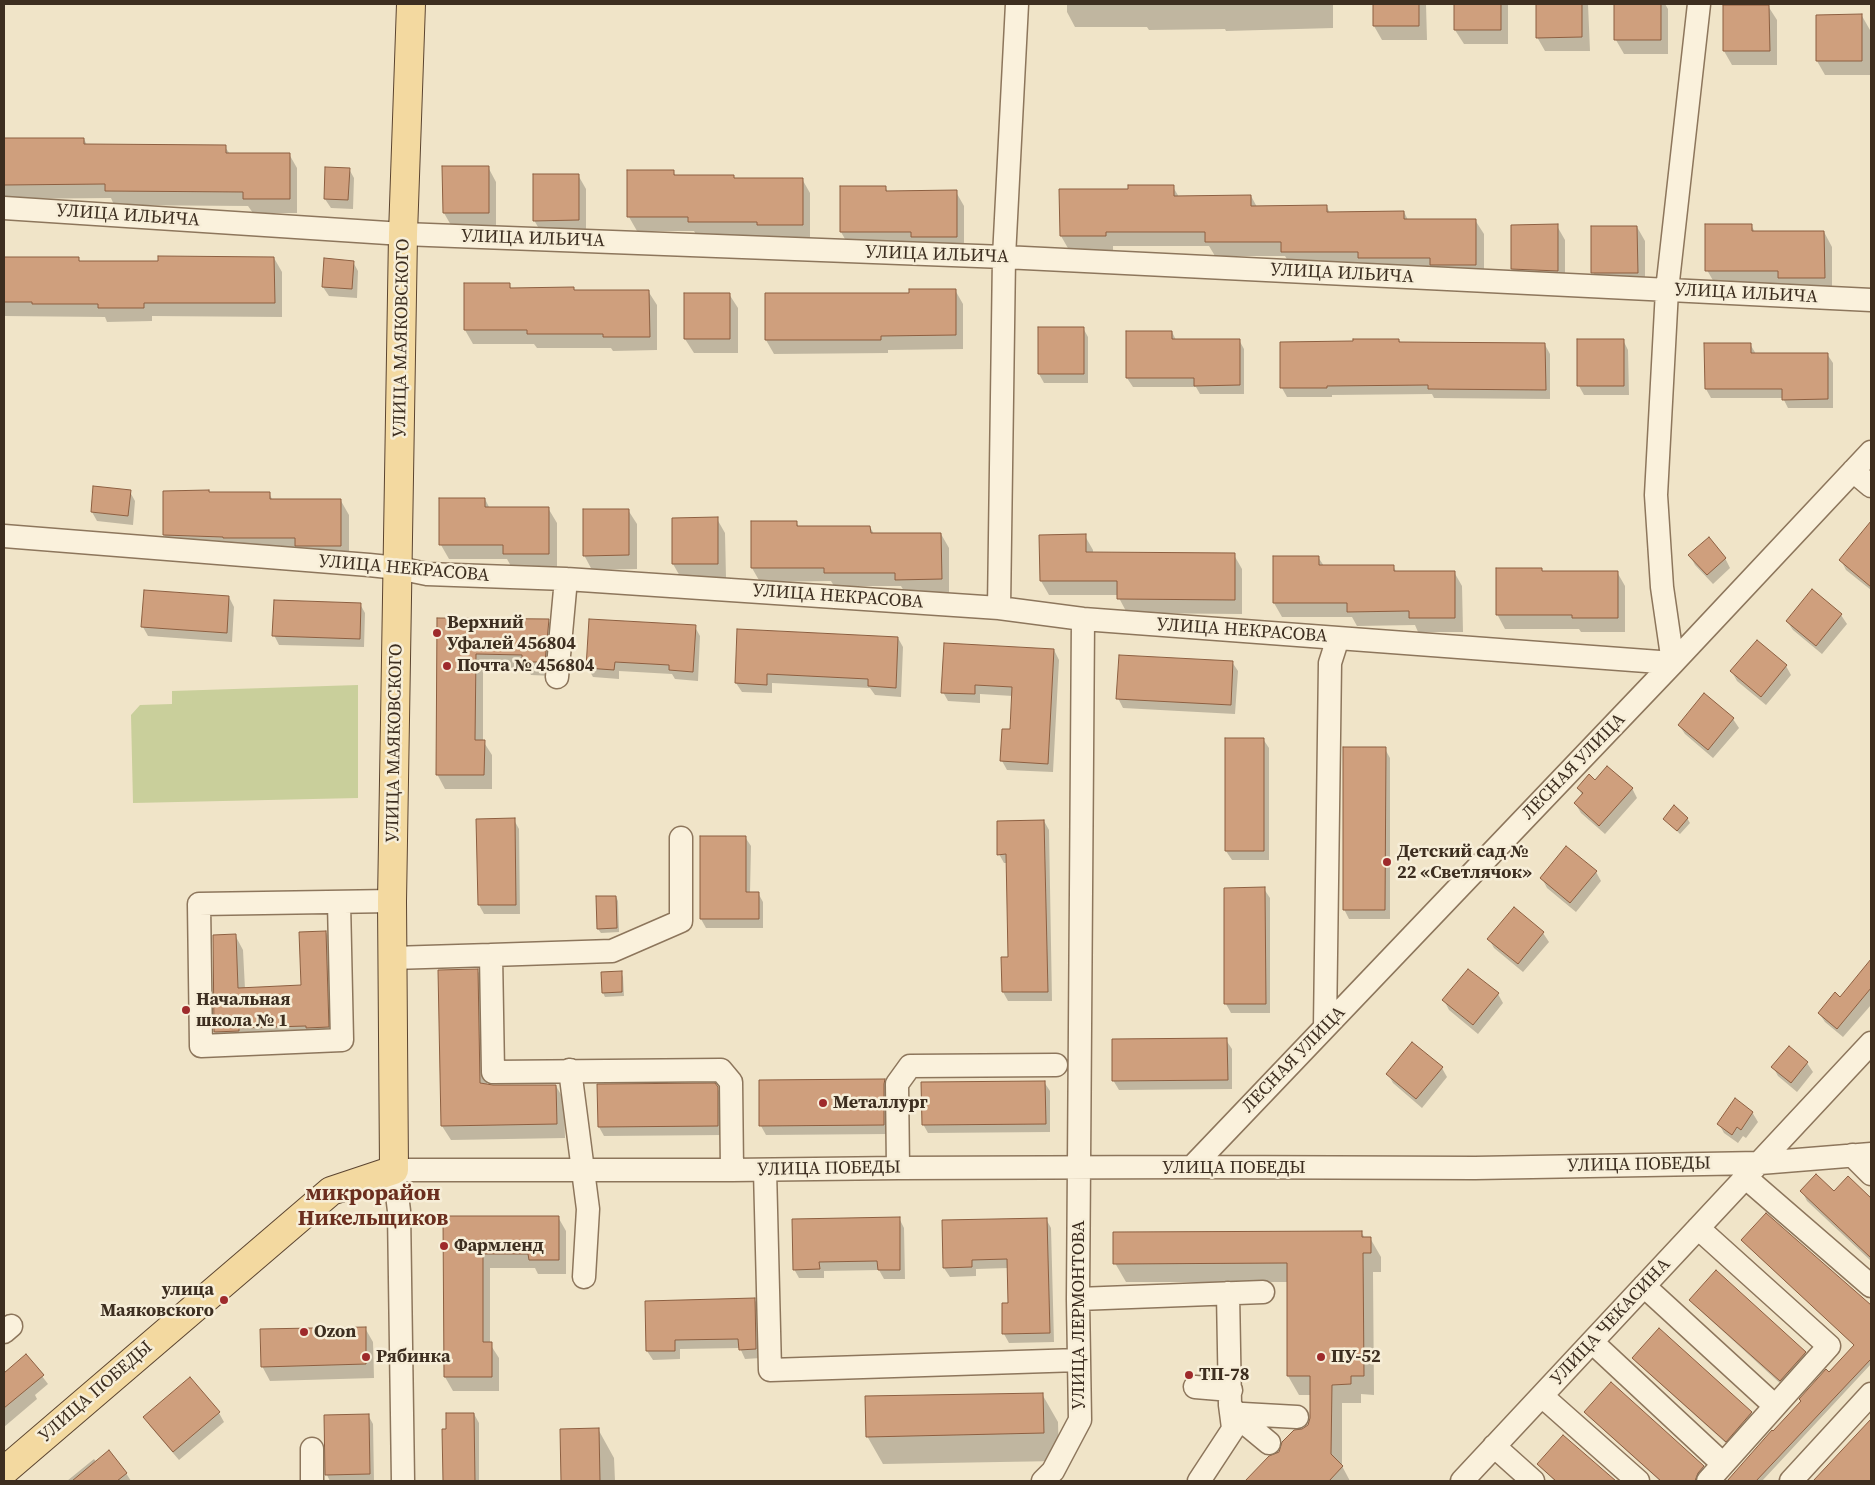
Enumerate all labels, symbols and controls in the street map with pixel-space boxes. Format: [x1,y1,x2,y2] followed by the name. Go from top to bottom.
[55,200,201,232] street label: УЛИЦА ИЛЬИЧА
[461,226,605,252] street label: УЛИЦА ИЛЬИЧА
[389,238,415,438] street label: УЛИЦА МАЯКОВСКОГО
[865,242,1009,268] street label: УЛИЦА ИЛЬИЧА
[1270,259,1414,289] street label: УЛИЦА ИЛЬИЧА
[1674,279,1818,309] street label: УЛИЦА ИЛЬИЧА
[318,551,490,587] street label: УЛИЦА НЕКРАСОВА
[752,580,924,614] street label: УЛИЦА НЕКРАСОВА
[447,612,576,654] place label: Верхний Уфалей 456804
[1156,614,1328,648] street label: УЛИЦА НЕКРАСОВА
[431,627,443,639] marker: Верхний Уфалей 456804
[382,643,408,843] street label: УЛИЦА МАЯКОВСКОГО
[457,655,595,677] place label: Почта № 456804
[441,660,453,672] marker: Почта № 456804
[1518,709,1630,825] street label: ЛЕСНАЯ УЛИЦА
[1397,841,1532,884] place label: Детский сад № 22 «Светлячок»
[1381,856,1393,868] marker: Детский сад № 22 «Светлячок»
[196,989,290,1032] place label: Начальная школа № 1
[1238,1002,1350,1118] street label: ЛЕСНАЯ УЛИЦА
[180,1004,192,1016] marker: Начальная школа № 1
[833,1092,928,1114] place label: Металлург
[817,1097,829,1109] marker: Металлург
[1567,1153,1711,1177] street label: УЛИЦА ПОБЕДЫ
[757,1157,901,1181] street label: УЛИЦА ПОБЕДЫ
[1162,1157,1306,1179] street label: УЛИЦА ПОБЕДЫ
[298,1181,448,1232] district label: микрорайон Никельщиков
[1068,1220,1090,1410] street label: УЛИЦА ЛЕРМОНТОВА
[454,1235,544,1257] place label: Фармленд
[438,1240,450,1252] marker: Фармленд
[1547,1254,1675,1390] street label: УЛИЦА ЧЕКАСИНА
[100,1279,214,1322] place label: улица Маяковского
[218,1294,230,1306] marker: улица Маяковского
[314,1321,356,1343] place label: Ozon
[298,1326,310,1338] marker: Ozon
[35,1337,157,1447] street label: УЛИЦА ПОБЕДЫ
[376,1346,450,1368] place label: Рябинка
[1331,1346,1381,1368] place label: ПУ-52
[360,1351,372,1363] marker: Рябинка
[1315,1351,1327,1363] marker: ПУ-52
[1199,1364,1250,1386] place label: ТП-78
[1183,1369,1195,1381] marker: ТП-78

